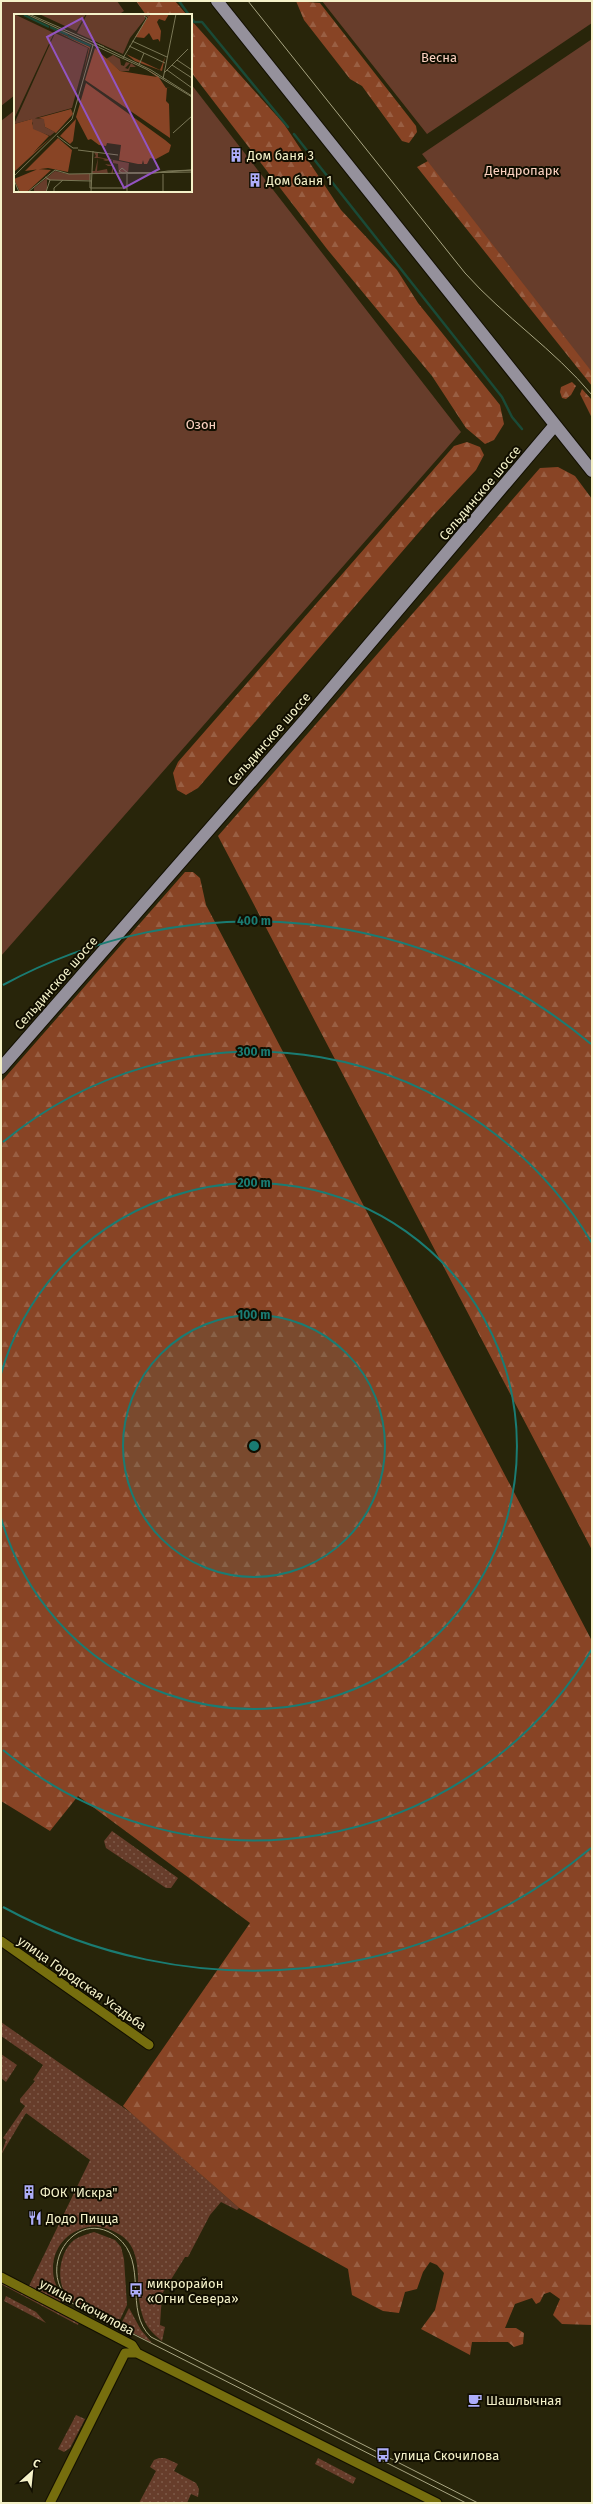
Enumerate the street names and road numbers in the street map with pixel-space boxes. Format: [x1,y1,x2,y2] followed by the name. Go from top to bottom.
[436,443,524,543] street label: Сельдинское шоссе
[224,689,314,789] street label: Сельдинское шоссе
[11,933,101,1033] street label: Сельдинское шоссе
[15,1933,149,2033] street label: улица Городская Усадьба
[37,2276,137,2338] street label: улица Скочилова

